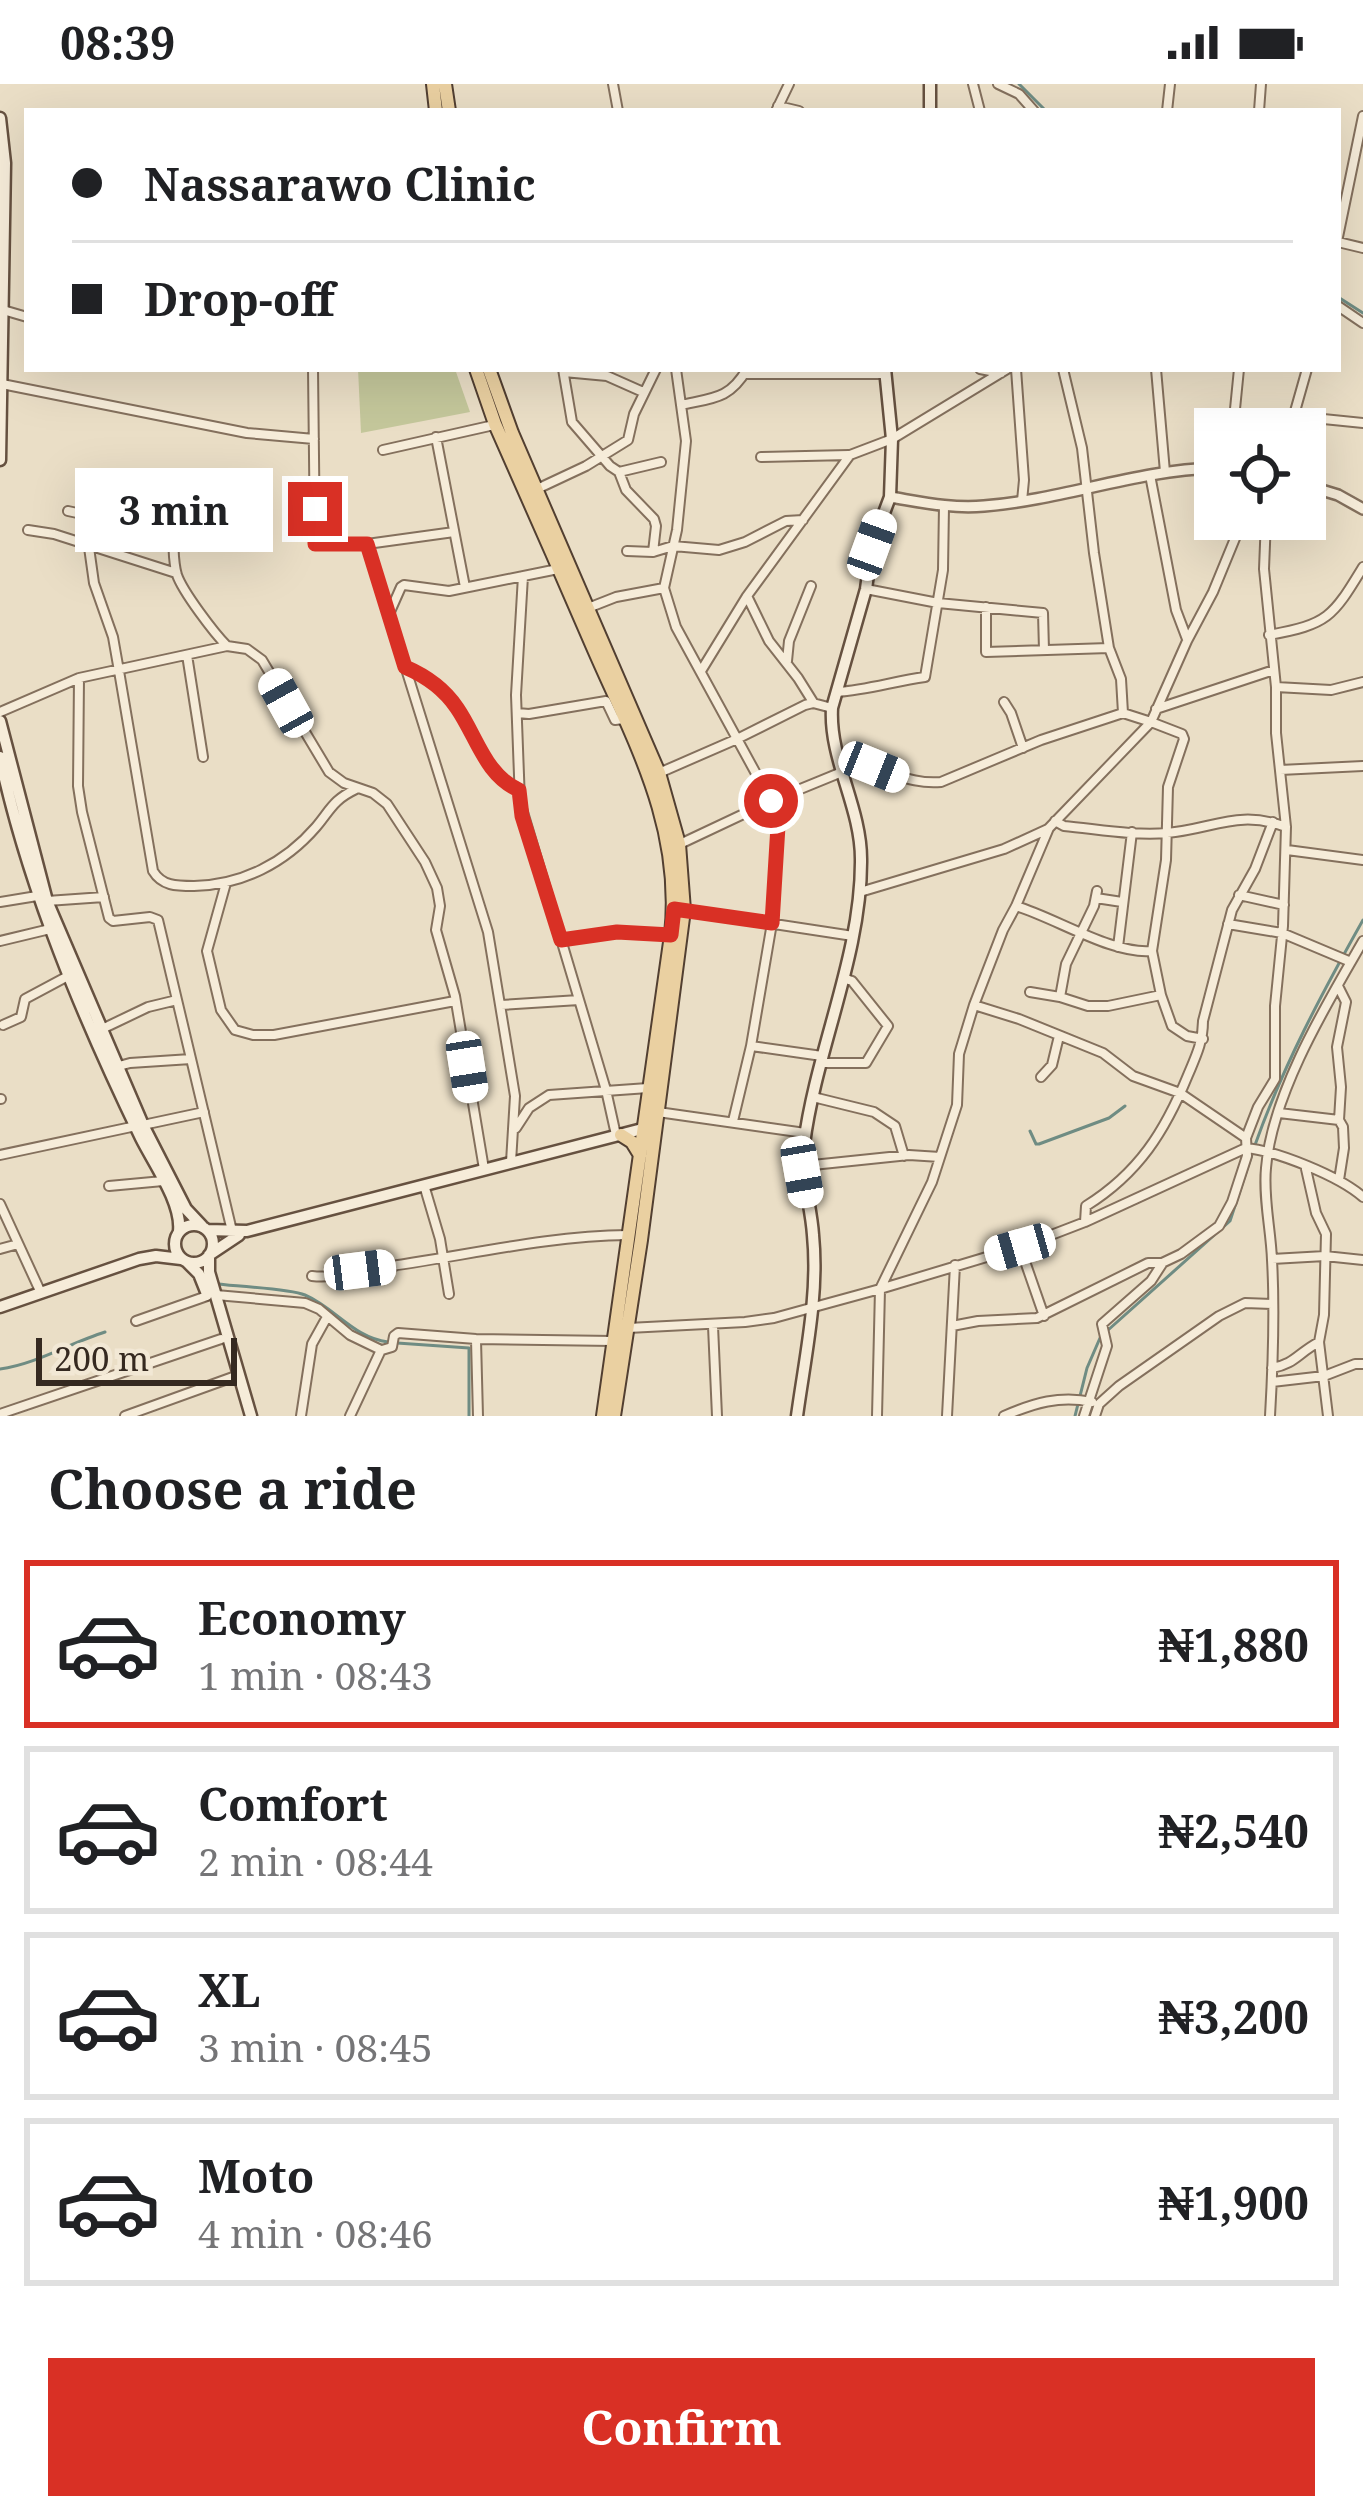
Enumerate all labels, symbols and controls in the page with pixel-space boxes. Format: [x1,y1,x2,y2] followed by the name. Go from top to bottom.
[60,12,175,73] text: 08:39
[144,153,536,214] text: Nassarawo Clinic
[144,268,335,329] text: Drop-off
[1194,408,1326,540] map controls
[1194,408,1326,540] button: locate
[75,467,273,551] callout: 3 min
[288,482,342,536] route end
[119,483,229,536] text: 3 min
[843,505,901,585] car
[253,663,319,743] car
[834,737,914,797] car
[744,774,798,828] route start
[444,1029,490,1105] car
[778,1133,826,1211] car
[980,1220,1060,1274] car
[322,1248,398,1292] car
[36,1332,237,1385] scale bar
[54,1336,149,1381] text: 200 m
[48,1451,417,1525] text: Choose a ride
[198,1587,406,1648] text: Economy
[54,1590,162,1698] icon: car
[1159,1614,1309,1675] text: ₦1,880
[198,1648,433,1701] text: 1 min · 08:43
[198,1773,388,1834] text: Comfort
[54,1776,162,1884] icon: car
[1159,1800,1309,1861] text: ₦2,540
[198,1834,433,1887] text: 2 min · 08:44
[198,1959,260,2020] text: XL
[54,1962,162,2070] icon: car
[1159,1986,1309,2047] text: ₦3,200
[198,2020,433,2073] text: 3 min · 08:45
[198,2145,314,2206] text: Moto
[54,2148,162,2256] icon: car
[1159,2172,1309,2233] text: ₦1,900
[198,2206,433,2259] text: 4 min · 08:46
[48,2358,1315,2496] button: Confirm

